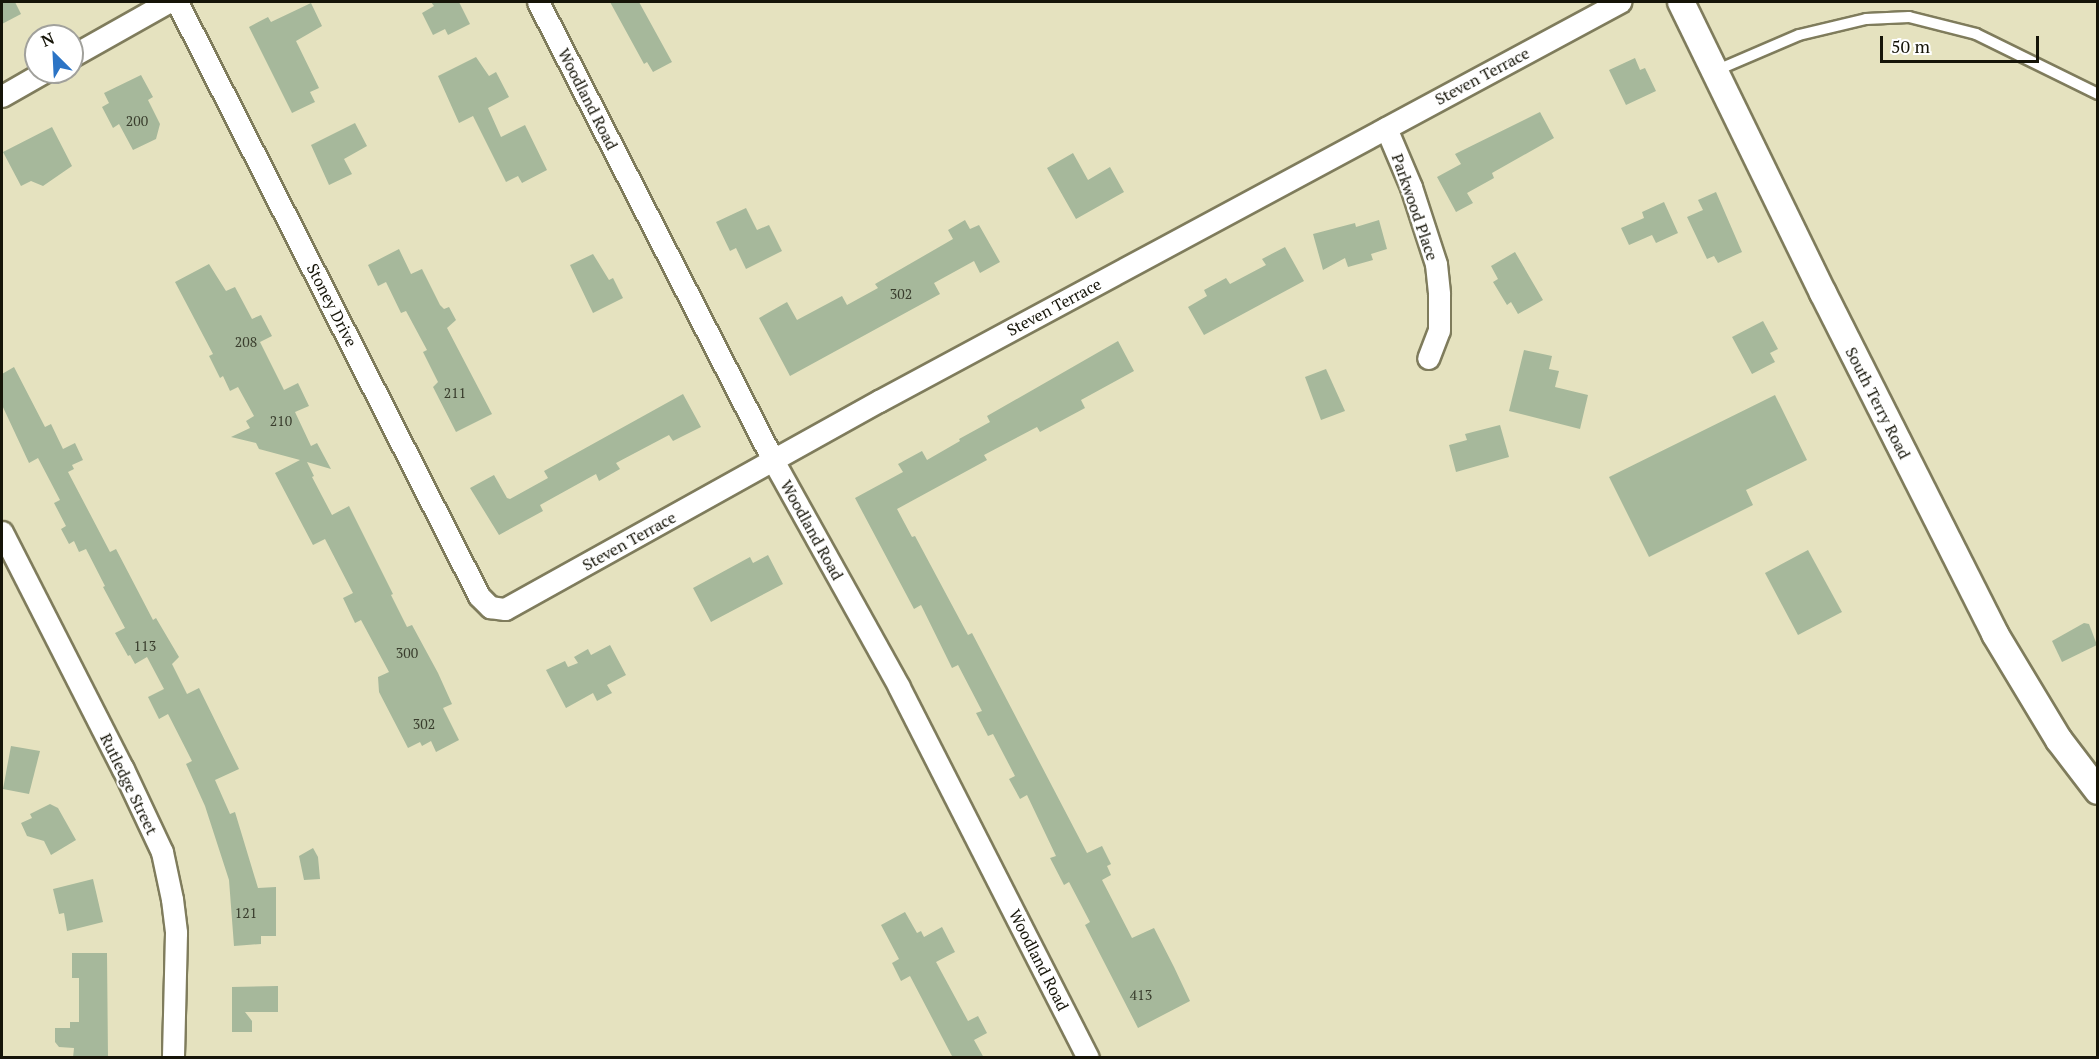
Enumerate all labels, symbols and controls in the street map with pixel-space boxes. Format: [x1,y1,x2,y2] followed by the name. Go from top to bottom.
[24,24,84,84] north arrow
[1883,24,2042,62] scale bar
[37,27,58,52] text: N
[1891,34,1930,58] text: 50 m
[1432,43,1532,109] street label: Steven Terrace
[554,45,622,153] street label: Woodland Road
[126,113,148,129] house number: 200
[1388,151,1442,263] street label: Parkwood Place
[303,260,361,350] street label: Stoney Drive
[1004,274,1104,340] street label: Steven Terrace
[890,286,912,302] house number: 302
[235,334,257,350] house number: 208
[1842,344,1914,462] street label: South Terry Road
[444,385,466,401] house number: 211
[270,413,292,429] house number: 210
[777,477,847,583] street label: Woodland Road
[579,507,679,575] street label: Steven Terrace
[134,638,156,654] house number: 113
[396,645,418,661] house number: 300
[413,716,435,732] house number: 302
[96,730,162,838] street label: Rutledge Street
[235,905,257,921] house number: 121
[1005,906,1073,1014] street label: Woodland Road
[1130,987,1152,1003] house number: 413

